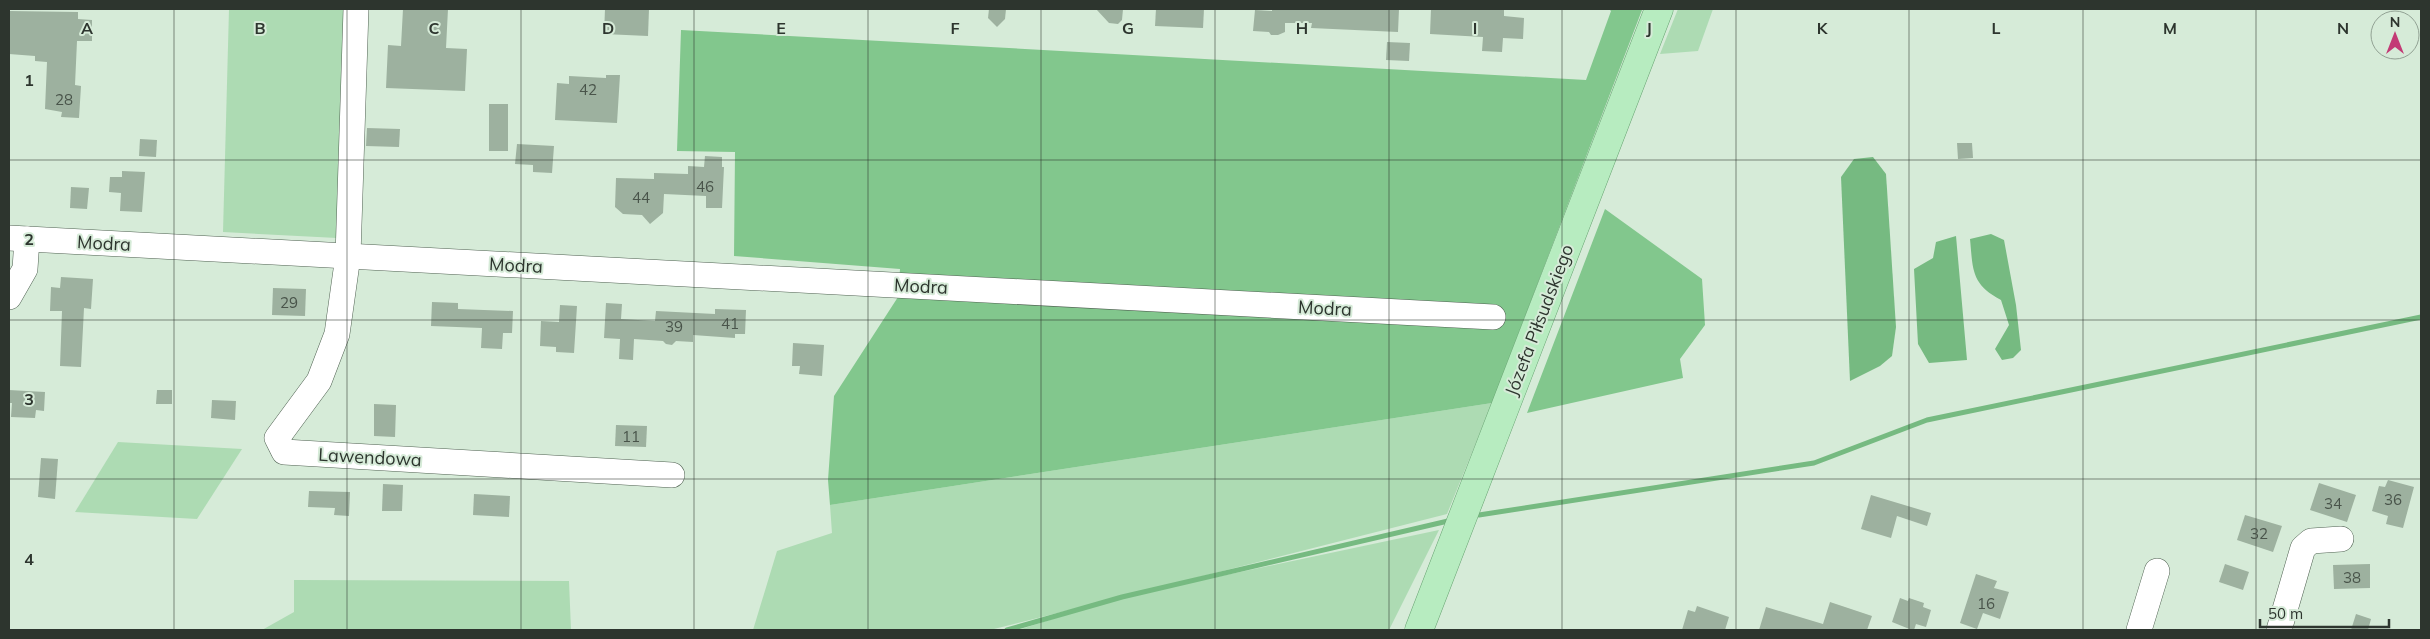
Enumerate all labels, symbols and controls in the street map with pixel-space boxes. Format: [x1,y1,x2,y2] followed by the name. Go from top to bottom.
[2370,10,2420,60] north arrow
[2390,13,2400,31] text: N
[81,18,93,38] text: A
[254,18,266,38] text: B
[429,18,440,38] text: C
[602,18,614,38] text: D
[776,18,786,38] text: E
[950,18,960,38] text: F
[1122,18,1134,38] text: G
[1296,18,1308,38] text: H
[1473,18,1477,38] text: I
[1646,18,1652,38] text: J
[1817,18,1829,38] text: K
[1992,18,2001,38] text: L
[2163,18,2177,38] text: M
[2337,18,2349,38] text: N
[24,70,34,90] text: 1
[579,80,597,99] house number: 42
[55,90,73,109] house number: 28
[696,177,714,196] house number: 46
[632,188,650,207] house number: 44
[24,229,34,249] text: 2
[77,230,131,256] street label: Modra
[1500,241,1578,399] street label: Józefa Piłsudskiego
[489,252,543,278] street label: Modra
[894,273,948,299] street label: Modra
[280,293,298,312] house number: 29
[1298,295,1352,321] street label: Modra
[721,314,739,333] house number: 41
[665,317,683,336] house number: 39
[24,389,34,409] text: 3
[622,427,640,446] house number: 11
[318,443,422,471] street label: Lawendowa
[2384,490,2402,509] house number: 36
[2324,494,2342,513] house number: 34
[2250,524,2268,543] house number: 32
[24,549,34,569] text: 4
[2343,568,2361,587] house number: 38
[1977,594,1995,613] house number: 16
[2260,596,2389,628] scale bar
[2268,604,2303,623] text: 50 m

